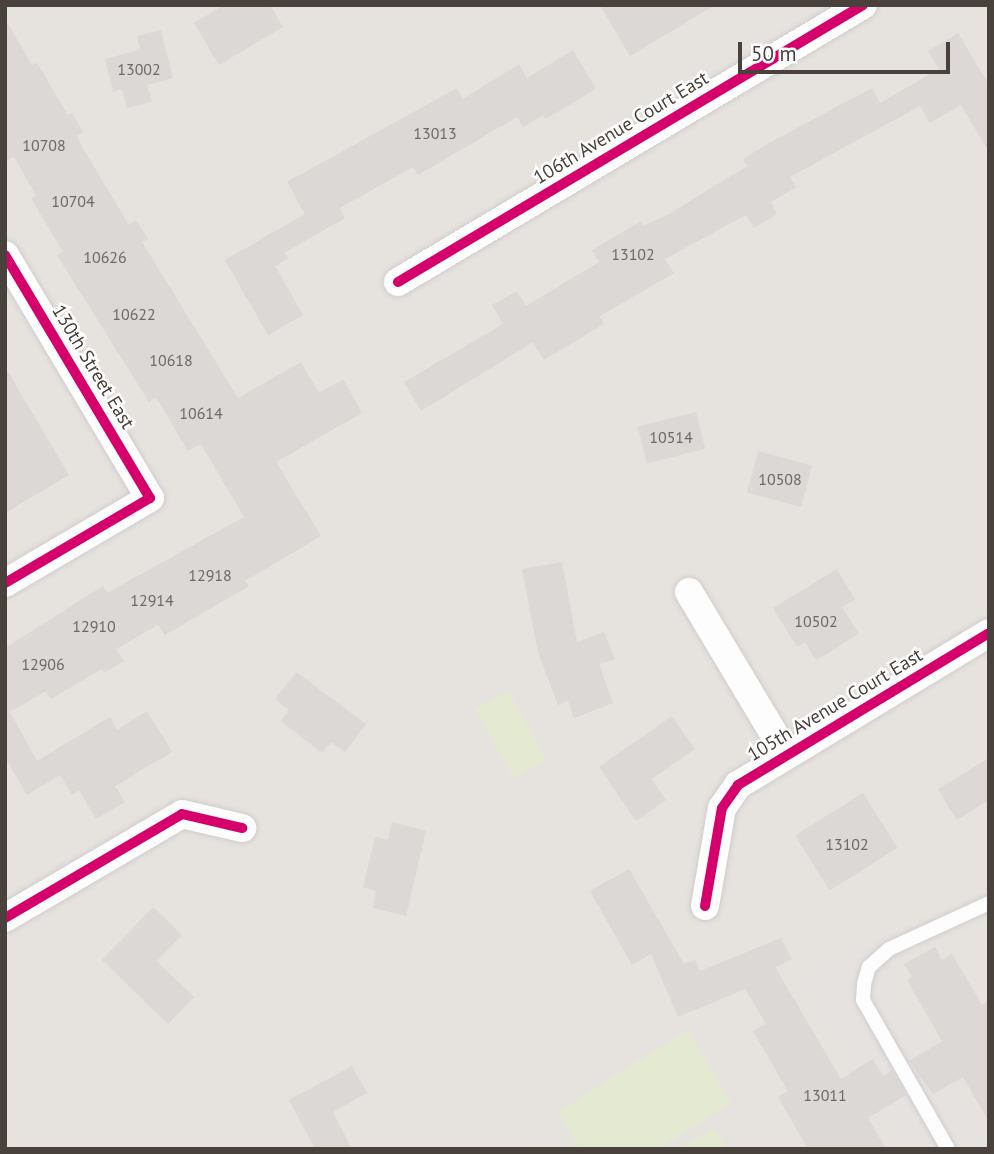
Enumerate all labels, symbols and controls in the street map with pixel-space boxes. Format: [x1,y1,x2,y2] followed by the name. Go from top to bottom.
[742,28,954,72] scale bar
[751,40,797,67] text: 50 m
[117,59,161,79] house number: 13002
[529,67,713,189] street label: 106th Avenue Court East
[413,123,457,143] house number: 13013
[22,135,66,155] house number: 10708
[51,191,95,211] house number: 10704
[611,244,655,264] house number: 13102
[83,247,127,267] house number: 10626
[47,301,139,433] street label: 130th Street East
[112,304,156,324] house number: 10622
[149,350,193,370] house number: 10618
[179,403,223,423] house number: 10614
[649,427,693,447] house number: 10514
[758,469,802,489] house number: 10508
[188,565,232,585] house number: 12918
[130,590,174,610] house number: 12914
[794,611,838,631] house number: 10502
[72,616,116,636] house number: 12910
[743,644,927,766] street label: 105th Avenue Court East
[21,654,65,674] house number: 12906
[825,834,869,854] house number: 13102
[803,1085,847,1105] house number: 13011

